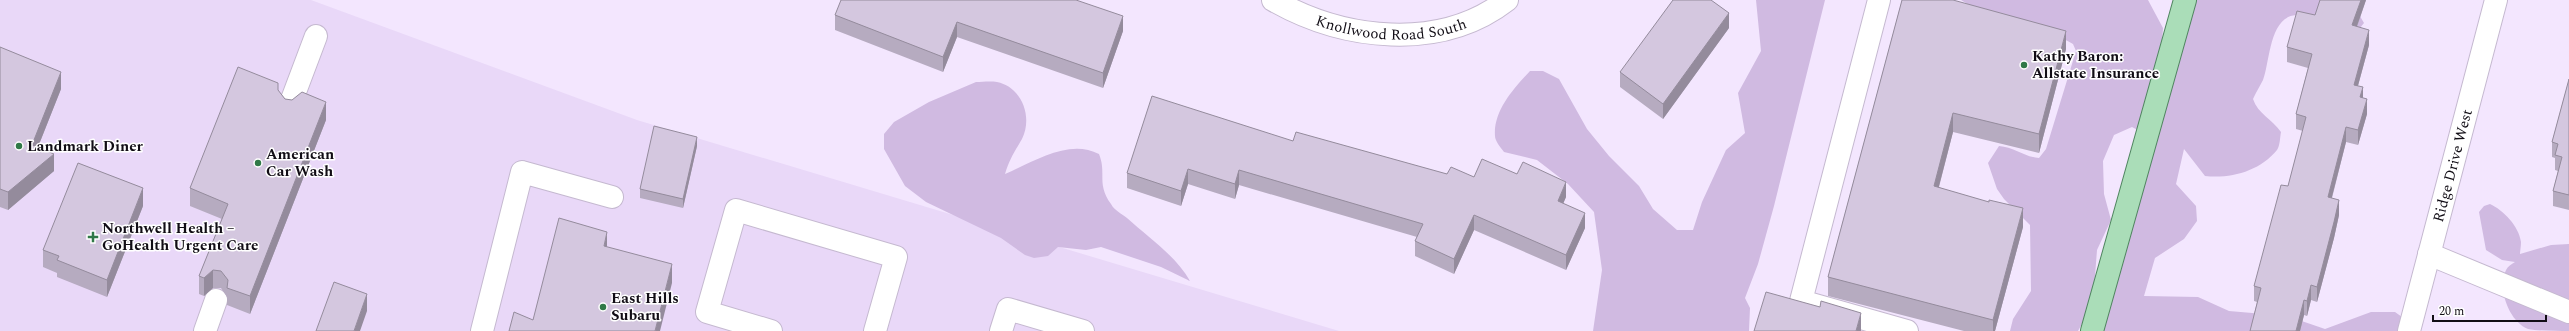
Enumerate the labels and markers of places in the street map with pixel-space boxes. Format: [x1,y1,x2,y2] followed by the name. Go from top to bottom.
[2032,45,2159,85] place label: Kathy Baron: Allstate Insurance
[2019,60,2029,70] marker: Kathy Baron: Allstate Insurance
[27,135,144,158] place label: Landmark Diner
[14,141,24,151] marker: Landmark Diner
[266,143,334,183] place label: American Car Wash
[253,158,263,168] marker: American Car Wash
[102,217,258,257] place label: Northwell Health – GoHealth Urgent Care
[87,231,99,243] marker: Northwell Health – GoHealth Urgent Care
[611,287,679,327] place label: East Hills Subaru
[598,302,608,312] marker: East Hills Subaru

